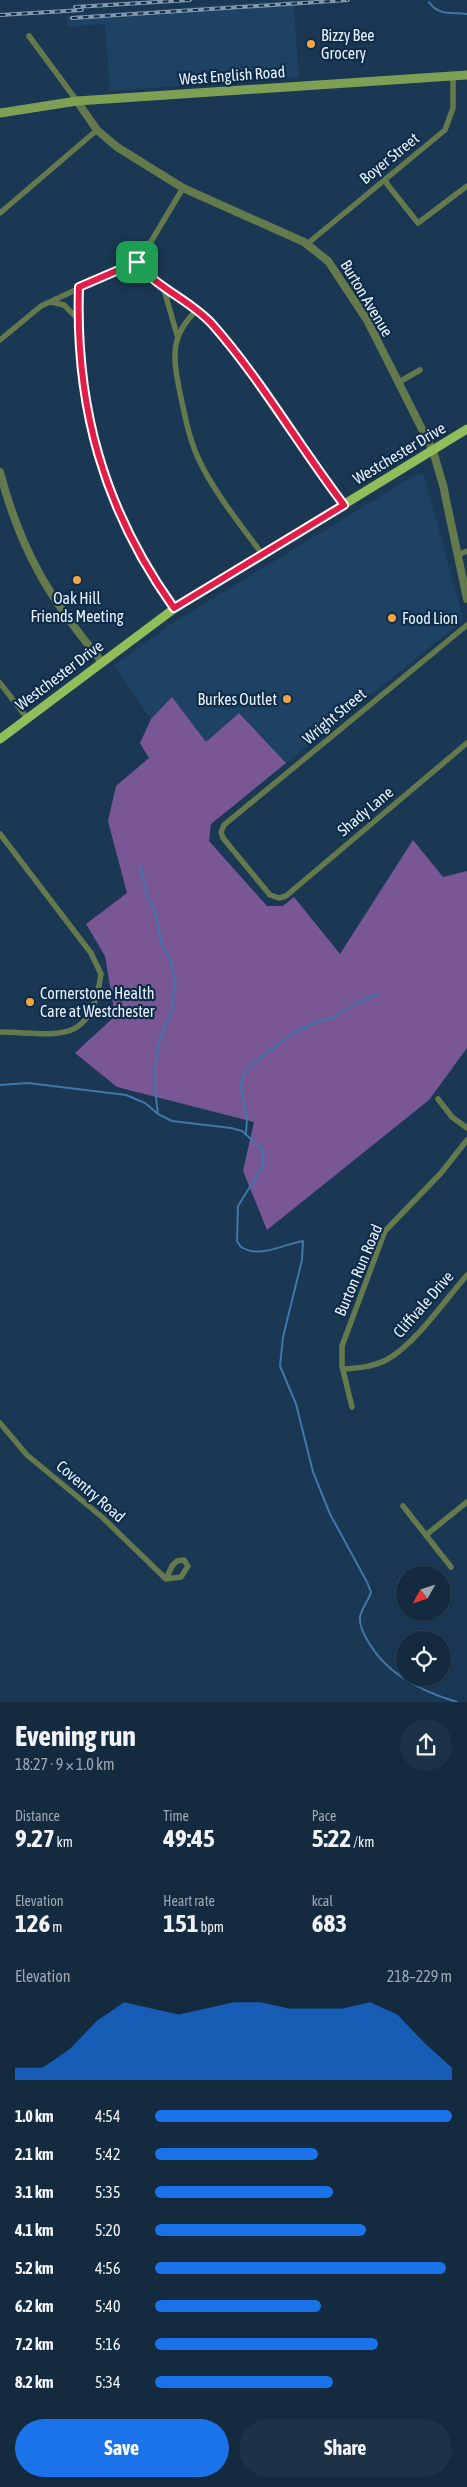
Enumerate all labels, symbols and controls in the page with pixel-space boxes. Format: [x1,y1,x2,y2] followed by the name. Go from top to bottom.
[321,26,375,63] place label: Bizzy Bee Grocery
[305,38,317,50] marker: Bizzy Bee Grocery
[178,62,286,89] street label: West English Road
[356,129,423,188] street label: Boyer Street
[116,241,158,283] pin
[123,248,151,276] icon: arrive
[337,256,397,340] street label: Burton Avenue
[349,418,449,488] street label: Westchester Drive
[71,574,83,586] marker: Oak Hill Friends Meeting
[30,589,124,626] place label: Oak Hill Friends Meeting
[402,609,458,627] place label: Food Lion
[386,612,398,624] marker: Food Lion
[12,636,106,714] street label: Westchester Drive
[299,684,370,748] street label: Wright Street
[198,690,277,708] place label: Burkes Outlet
[281,693,293,705] marker: Burkes Outlet
[334,783,397,840] street label: Shady Lane
[40,984,155,1020] place label: Cornerstone Health Care at Westchester
[24,996,36,1008] marker: Cornerstone Health Care at Westchester
[331,1221,385,1319] street label: Burton Run Road
[389,1267,457,1341] street label: Cliffvale Drive
[52,1456,129,1526] street label: Coventry Road
[396,1566,451,1621] north arrow
[396,1566,451,1686] map controls
[396,1631,451,1686] button: locate
[400,1719,452,1771] button: share
[15,1720,136,1752] text: Evening run
[15,1755,115,1773] text: 18:27 · 9 × 1.0 km
[15,1808,60,1824] text: Distance
[163,1808,189,1824] text: Time
[312,1808,336,1824] text: Pace
[15,1824,55,1852] text: 9.27
[163,1824,215,1852] text: 49:45
[312,1824,351,1852] text: 5:22
[55,1834,73,1850] text: km
[351,1834,374,1850] text: /km
[15,1893,64,1909] text: Elevation
[163,1893,215,1909] text: Heart rate
[312,1893,333,1909] text: kcal
[15,1909,50,1937] text: 126
[163,1909,199,1937] text: 151
[312,1909,347,1937] text: 683
[50,1919,62,1935] text: m
[199,1919,224,1935] text: bpm
[15,1967,70,1985] text: Elevation
[387,1967,452,1985] text: 218–229 m
[15,2107,54,2125] text: 1.0 km
[95,2107,120,2125] text: 4:54
[15,2145,54,2163] text: 2.1 km
[95,2145,120,2163] text: 5:42
[15,2183,54,2201] text: 3.1 km
[95,2183,120,2201] text: 5:35
[15,2221,54,2239] text: 4.1 km
[95,2221,120,2239] text: 5:20
[15,2259,54,2277] text: 5.2 km
[95,2259,120,2277] text: 4:56
[15,2297,54,2315] text: 6.2 km
[95,2297,120,2315] text: 5:40
[15,2335,54,2353] text: 7.2 km
[95,2335,120,2353] text: 5:16
[15,2373,54,2391] text: 8.2 km
[95,2373,120,2391] text: 5:34
[15,2419,229,2477] button: Save
[239,2419,452,2477] button: Share

